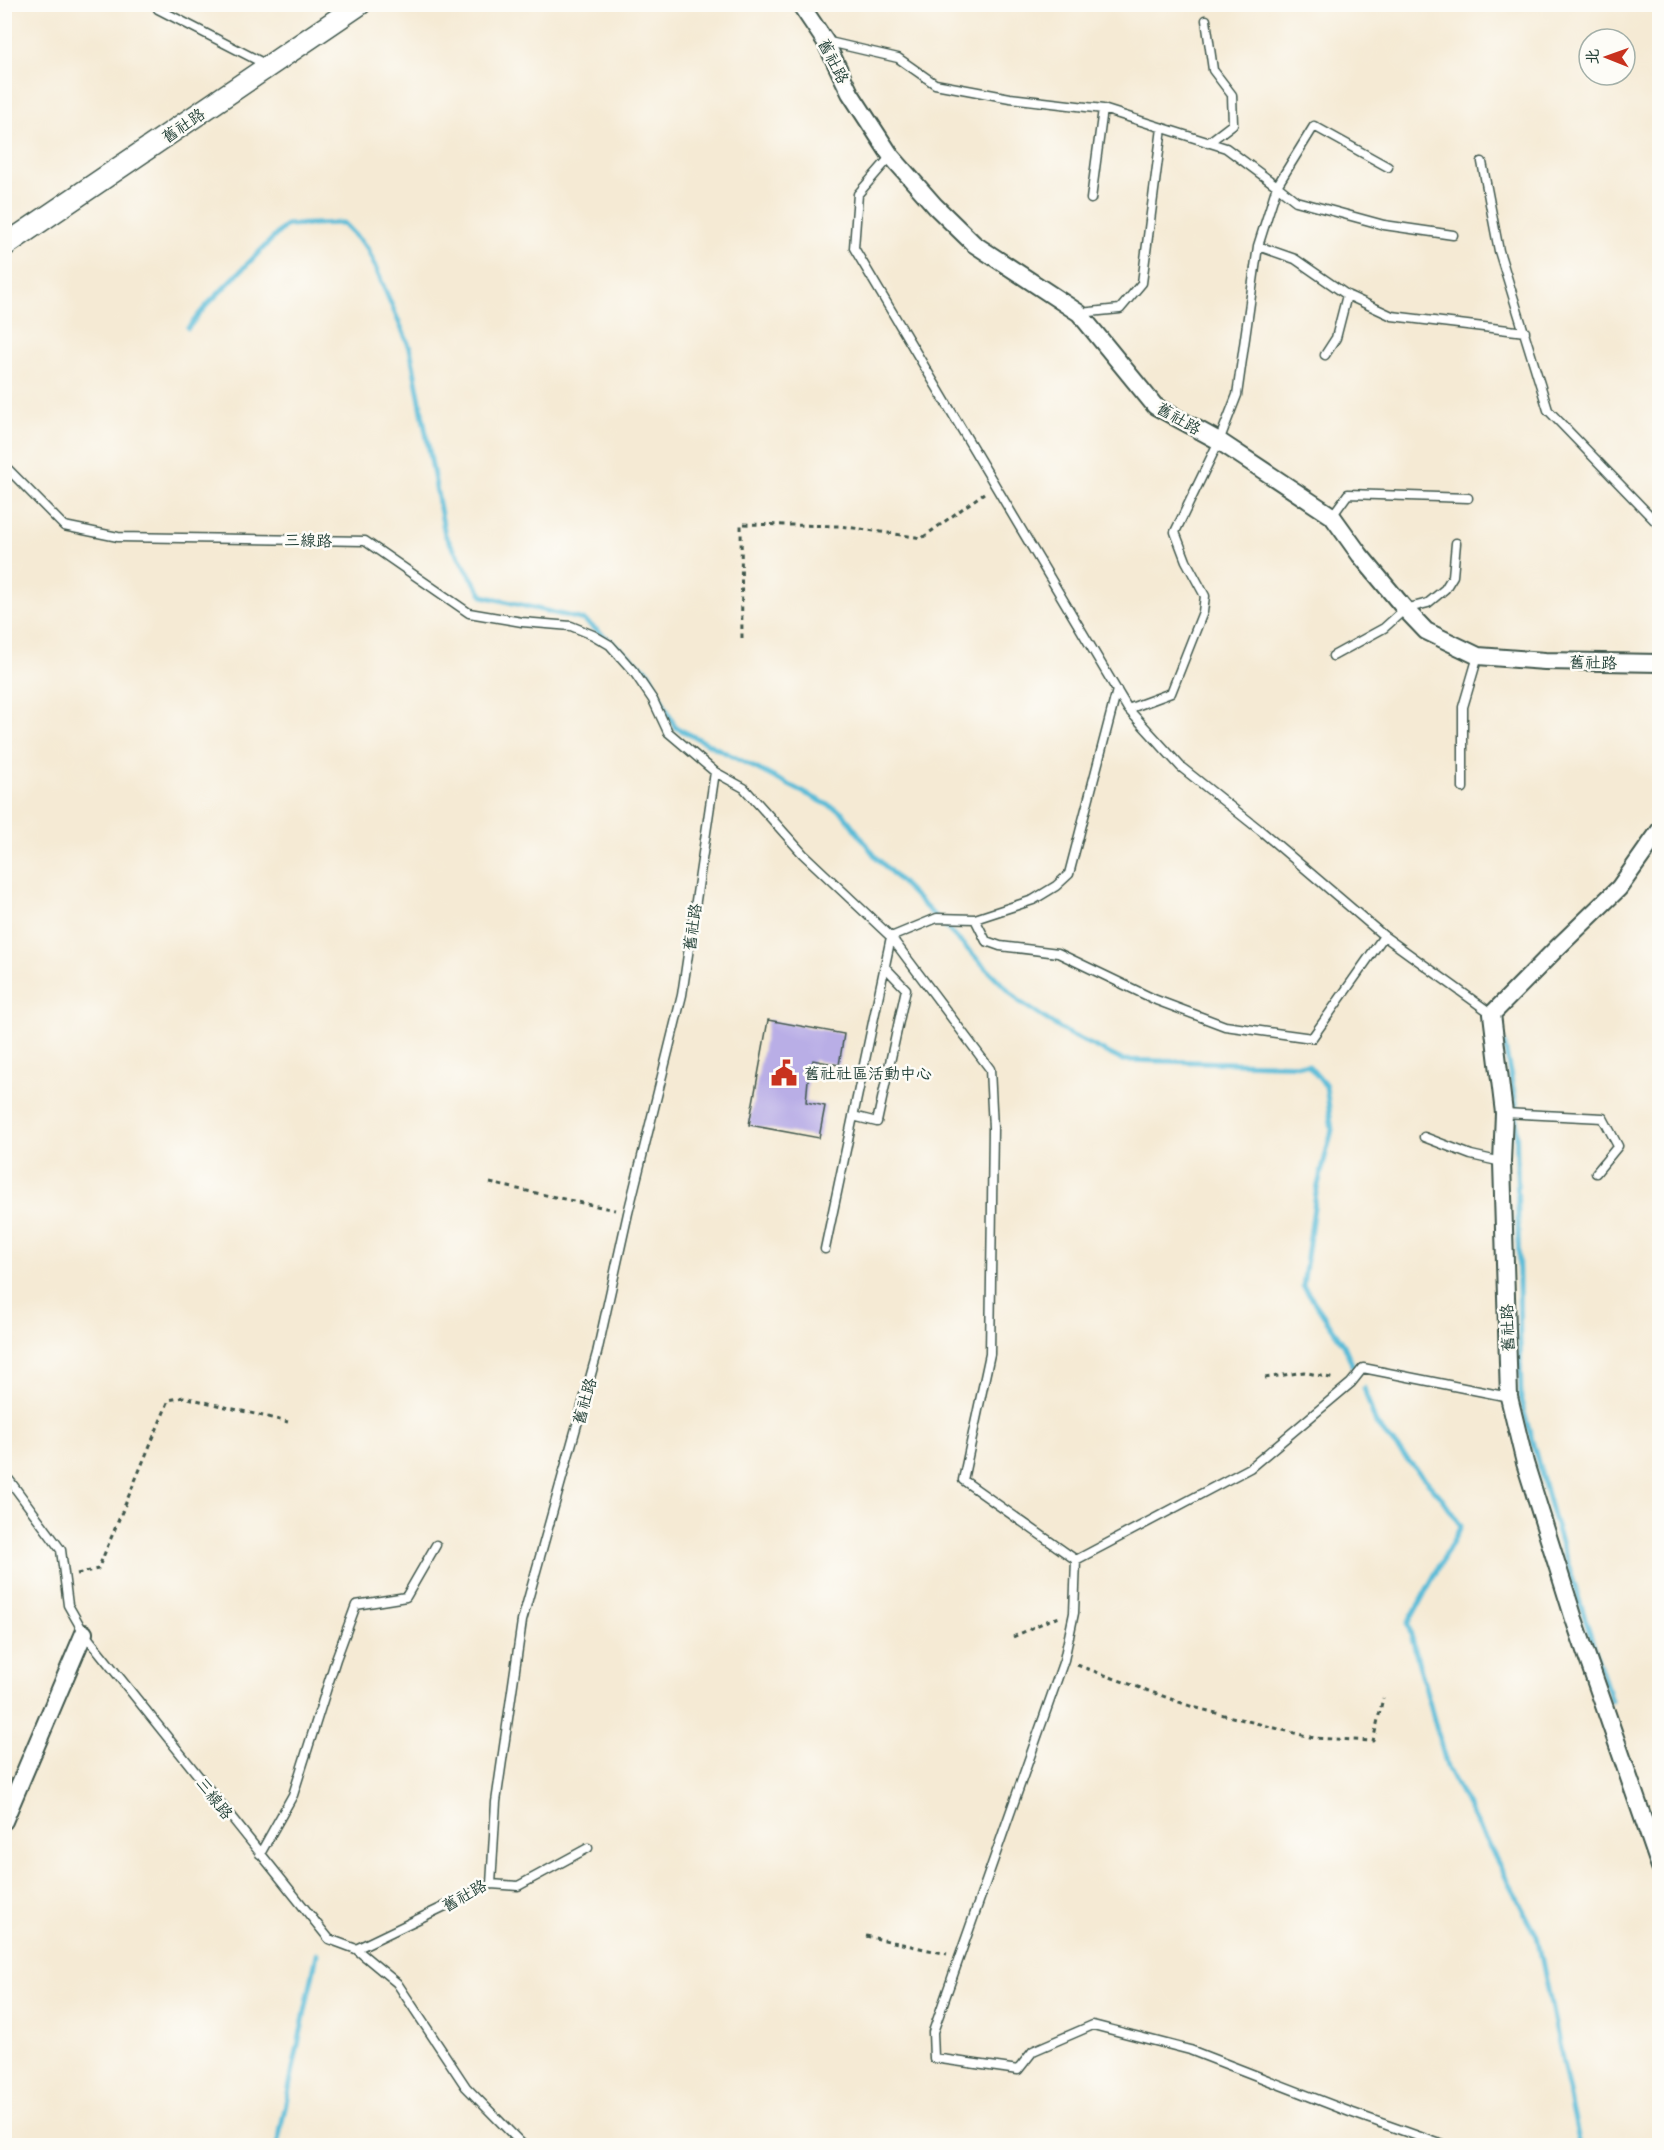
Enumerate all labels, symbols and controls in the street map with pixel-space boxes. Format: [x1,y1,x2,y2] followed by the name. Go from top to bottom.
[1577,27,1637,87] north arrow
[811,35,855,89] street label: 舊社路
[1581,49,1606,65] text: 北
[157,102,211,150] street label: 舊社路
[1151,396,1205,442] street label: 舊社路
[284,529,332,554] street label: 三線路
[1569,651,1617,676] street label: 舊社路
[678,902,709,953] street label: 舊社路
[769,1058,799,1088] public building icon: 舊社社區活動中心
[804,1062,932,1087] place label: 舊社社區活動中心
[1495,1304,1522,1352] street label: 舊社路
[567,1375,604,1428] street label: 舊社路
[189,1772,238,1826] street label: 三線路
[438,1874,492,1919] street label: 舊社路

